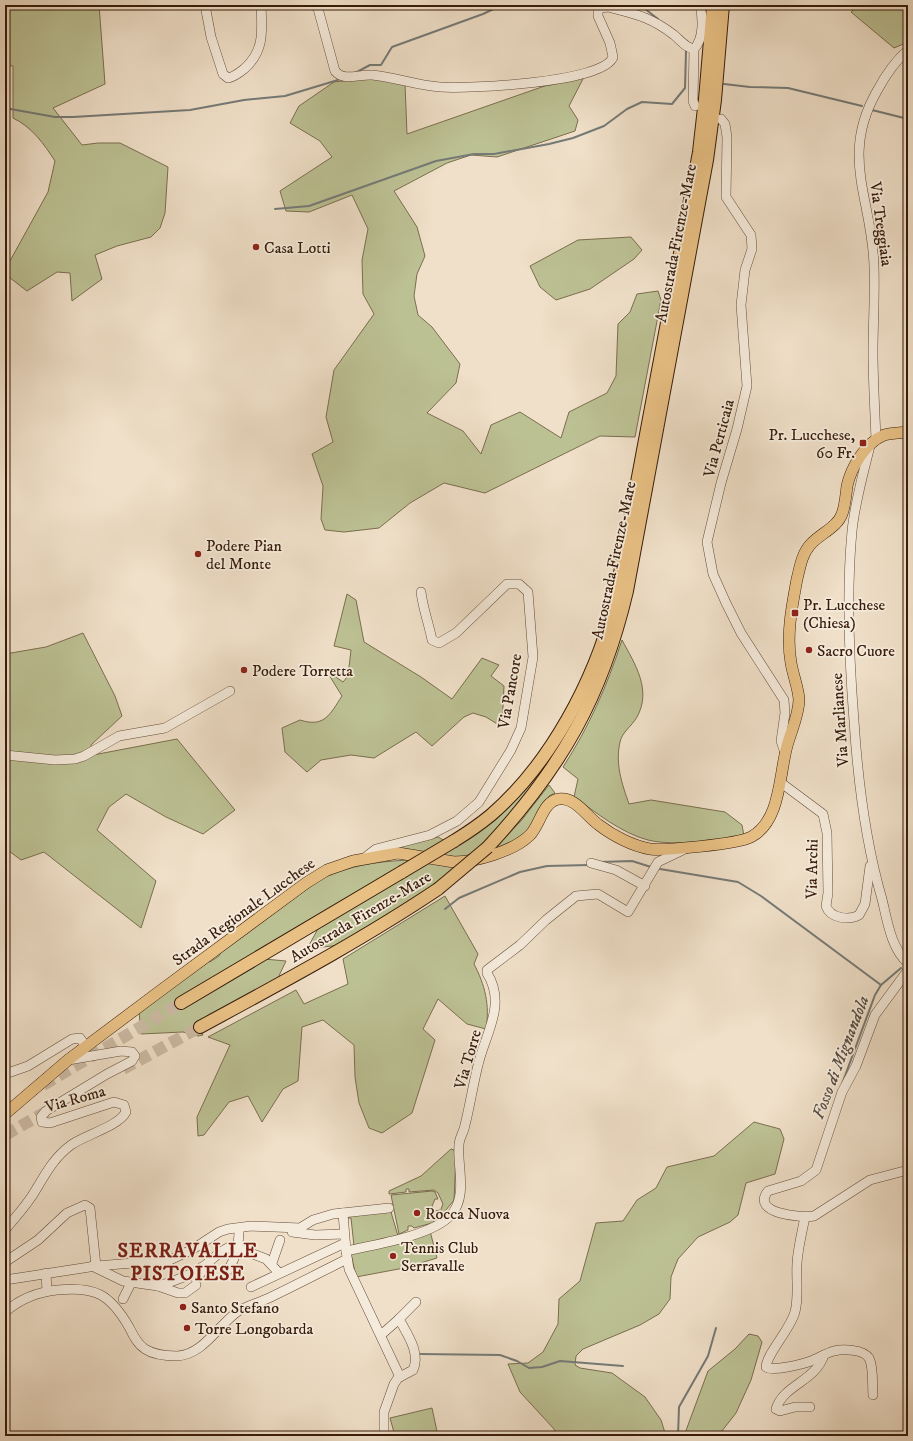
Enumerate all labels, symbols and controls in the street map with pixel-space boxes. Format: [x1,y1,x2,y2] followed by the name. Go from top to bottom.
[651,162,701,324] street label: Autostrada Firenze-Mare
[865,180,897,268] street label: Via Treggiaia
[264,238,331,258] place label: Casa Lotti
[251,242,261,252] marker: Casa Lotti
[699,397,739,480] street label: Via Perticaia
[768,425,855,463] place label: Pr. Lucchese, 60 Fr.
[858,438,868,448] marker: Pr. Lucchese, 60 Fr.
[587,479,641,641] street label: Autostrada Firenze-Mare
[206,536,283,574] place label: Podere Pian del Monte
[193,549,203,559] marker: Podere Pian del Monte
[803,595,886,633] place label: Pr. Lucchese (Chiesa)
[790,608,800,618] marker: Pr. Lucchese (Chiesa)
[817,641,895,661] place label: Sacro Cuore
[804,645,814,655] marker: Sacro Cuore
[493,652,526,731] street label: Via Pancore
[252,661,353,681] place label: Podere Torretta
[239,665,249,675] marker: Podere Torretta
[827,672,853,769] street label: Via Marlianese
[801,839,823,900] street label: Via Archi
[168,853,319,970] street label: Strada Regionale Lucchese
[286,867,435,967] street label: Autostrada Firenze-Mare
[807,993,875,1122] water label: Fosso di Mignandola
[450,1027,486,1092] street label: Via Torre
[42,1081,108,1117] street label: Via Roma
[425,1204,510,1224] place label: Rocca Nuova
[412,1208,422,1218] marker: Rocca Nuova
[401,1238,478,1276] place label: Tennis Club Serravalle
[118,1239,259,1287] district label: SERRAVALLE PISTOIESE
[388,1251,398,1261] marker: Tennis Club Serravalle
[191,1298,279,1318] place label: Santo Stefano
[178,1302,188,1312] marker: Santo Stefano
[195,1319,314,1339] place label: Torre Longobarda
[182,1323,192,1333] marker: Torre Longobarda

